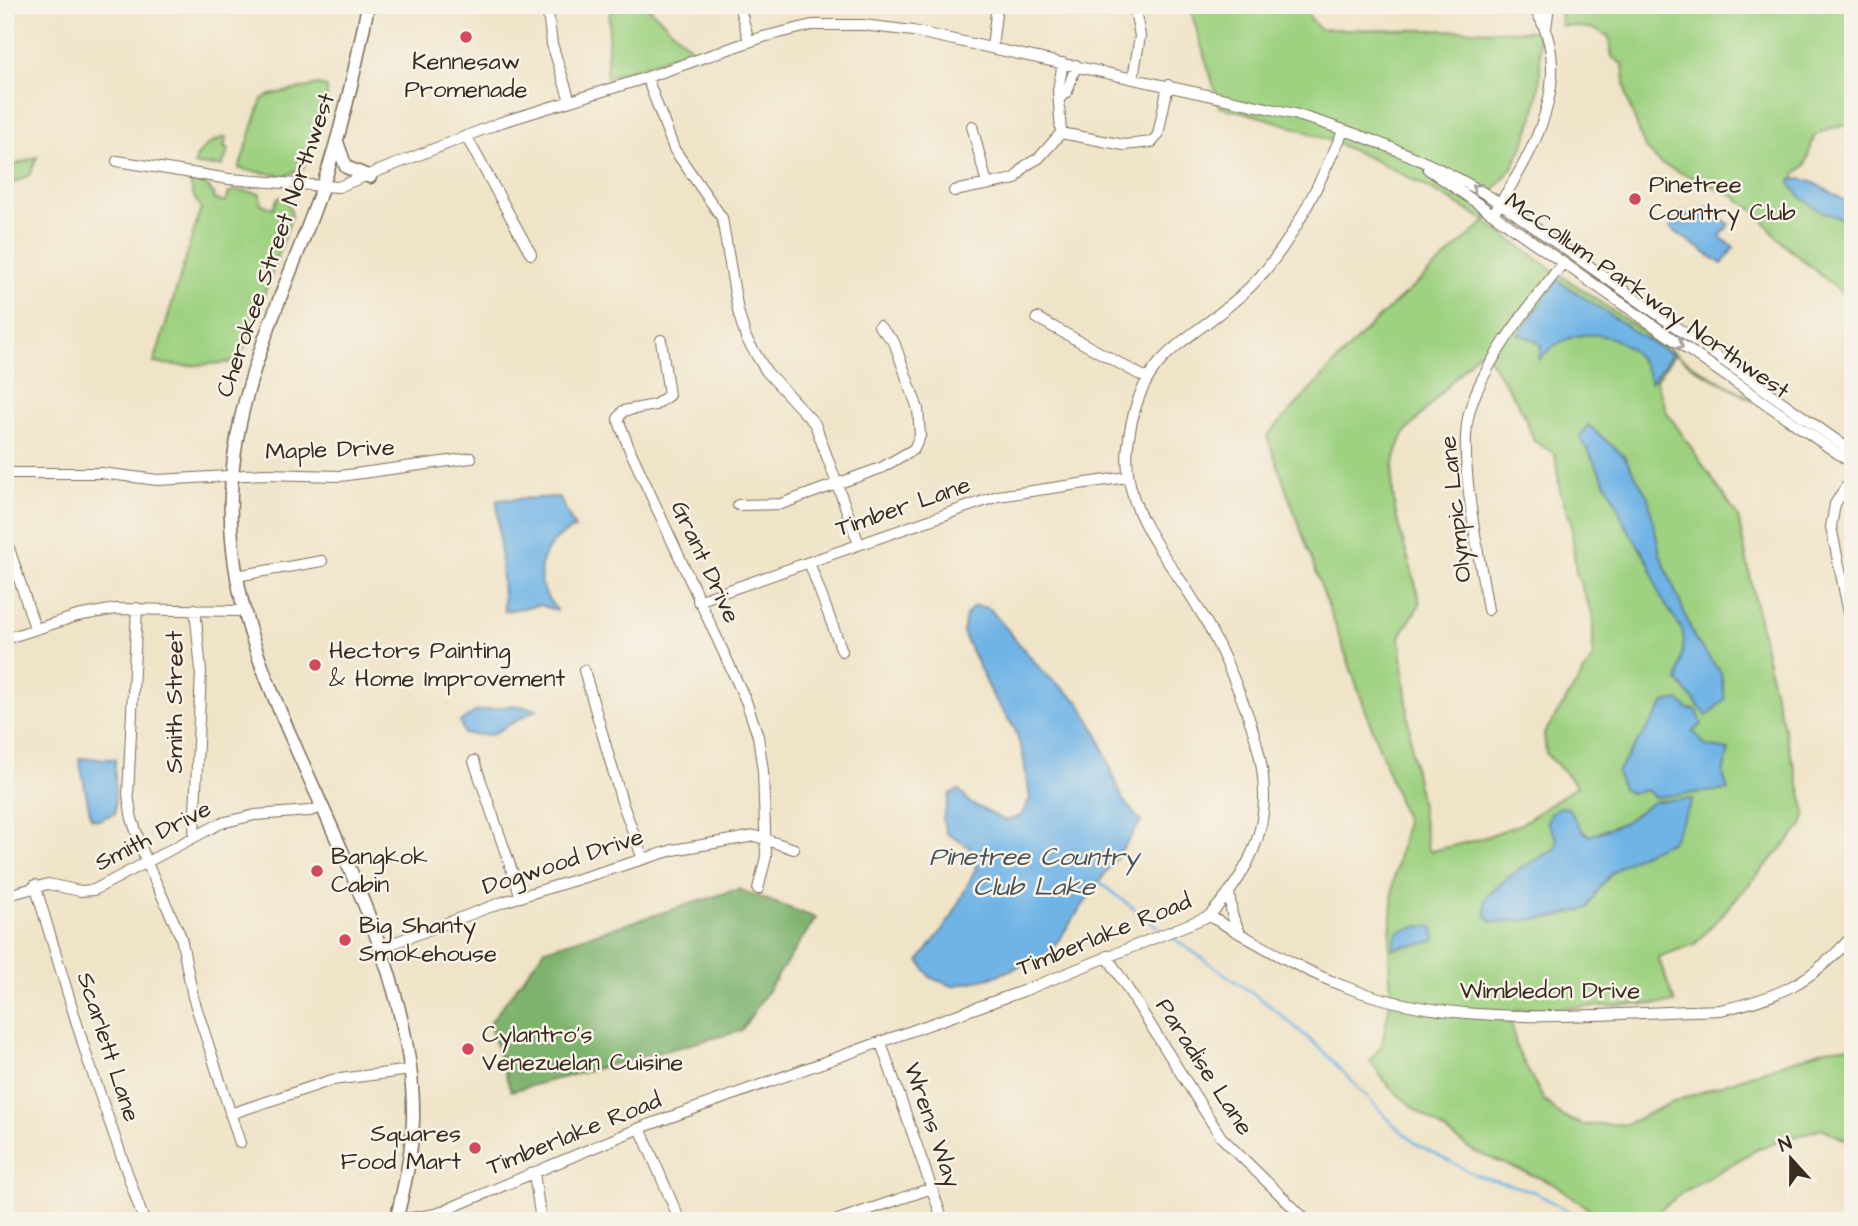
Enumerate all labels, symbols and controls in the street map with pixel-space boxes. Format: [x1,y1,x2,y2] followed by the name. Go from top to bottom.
[458,29,474,45] marker: Kennesaw Promenade
[404,45,528,107] place label: Kennesaw Promenade
[208,88,344,402] street label: Cherokee Street Northwest
[1649,168,1796,231] place label: Pinetree Country Club
[1471,183,1484,196] one-way arrow
[1497,184,1797,409] street label: McCollum Parkway Northwest
[1627,191,1643,207] marker: Pinetree Country Club
[1671,337,1684,349] one-way arrow
[265,431,395,469] street label: Maple Drive
[1431,434,1482,584] street label: Olympic Lane
[831,468,975,546] street label: Timber Lane
[662,495,748,629] street label: Grant Drive
[158,630,192,773] street label: Smith Street
[329,634,566,696] place label: Hectors Painting & Home Improvement
[307,657,323,673] marker: Hectors Painting & Home Improvement
[89,792,217,880] street label: Smith Drive
[478,820,648,905] street label: Dogwood Drive
[929,839,1141,905] water label: Pinetree Country Club Lake
[331,840,428,902] place label: Bangkok Cabin
[309,863,325,879] marker: Bangkok Cabin
[1012,885,1196,985] street label: Timberlake Road
[359,909,497,971] place label: Big Shanty Smokehouse
[337,932,353,948] marker: Big Shanty Smokehouse
[68,968,148,1126] street label: Scarlett Lane
[1460,974,1640,1008] street label: Wimbledon Drive
[1147,992,1261,1142] street label: Paradise Lane
[482,1018,683,1080] place label: Cylantro's Venezuelan Cuisine
[460,1041,476,1057] marker: Cylantro's Venezuelan Cuisine
[894,1058,969,1193] street label: Wrens Way
[482,1084,666,1184] street label: Timberlake Road
[340,1117,461,1179] place label: Squares Food Mart
[1756,1124,1826,1194] north arrow
[1775,1130,1796,1159] text: N
[467,1140,483,1156] marker: Squares Food Mart

